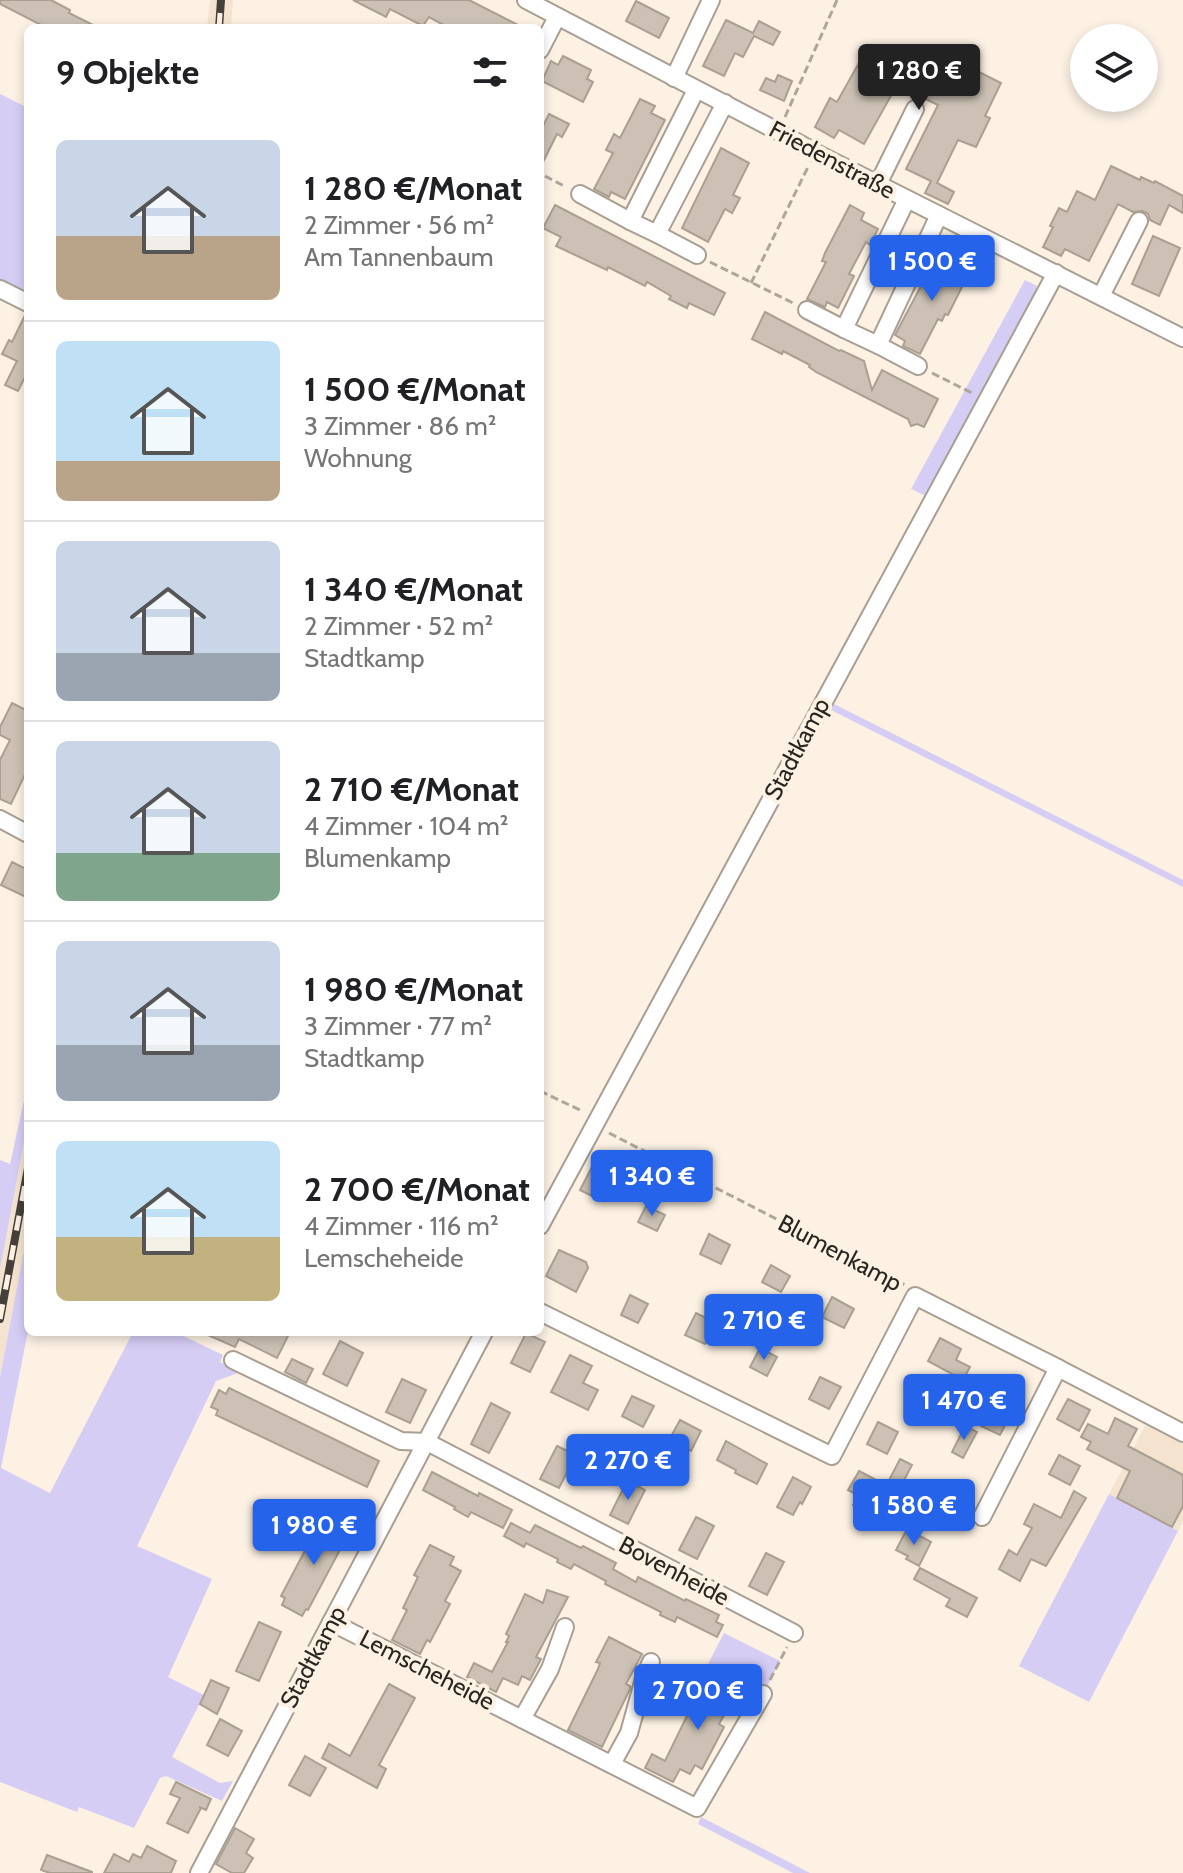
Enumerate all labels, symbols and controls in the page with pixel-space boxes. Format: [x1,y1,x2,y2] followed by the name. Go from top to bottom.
[1070,24,1158,112] map controls
[1070,24,1158,112] button: layers
[845,44,993,112] pin: 1 280 €
[468,50,512,94] icon: filters
[56,51,199,93] text: 9 Objekte
[876,54,962,86] text: 1 280 €
[764,114,900,205] street label: Friedenstraße
[304,167,522,209] text: 1 280 €/Monat
[120,172,216,268] icon: home
[304,209,494,241] text: 2 Zimmer · 56 m²
[858,235,1006,303] pin: 1 500 €
[304,241,494,273] text: Am Tannenbaum
[888,245,976,277] text: 1 500 €
[304,368,526,410] text: 1 500 €/Monat
[120,373,216,469] icon: home
[304,410,496,442] text: 3 Zimmer · 86 m²
[304,442,412,474] text: Wohnung
[304,568,523,610] text: 1 340 €/Monat
[120,573,216,669] icon: home
[304,610,493,642] text: 2 Zimmer · 52 m²
[304,642,425,674] text: Stadtkamp
[758,693,835,805] street label: Stadtkamp
[304,768,519,810] text: 2 710 €/Monat
[120,773,216,869] icon: home
[304,810,508,842] text: 4 Zimmer · 104 m²
[304,842,451,874] text: Blumenkamp
[304,968,523,1010] text: 1 980 €/Monat
[120,973,216,1069] icon: home
[304,1010,492,1042] text: 3 Zimmer · 77 m²
[304,1042,425,1074] text: Stadtkamp
[578,1150,726,1218] pin: 1 340 €
[609,1160,695,1192] text: 1 340 €
[304,1168,530,1210] text: 2 700 €/Monat
[120,1173,216,1269] icon: home
[773,1208,907,1297] street label: Blumenkamp
[304,1210,499,1242] text: 4 Zimmer · 116 m²
[304,1242,464,1274] text: Lemscheheide
[690,1294,838,1362] pin: 2 710 €
[722,1304,806,1336] text: 2 710 €
[890,1374,1038,1442] pin: 1 470 €
[921,1384,1007,1416] text: 1 470 €
[554,1434,702,1502] pin: 2 270 €
[584,1444,672,1476] text: 2 270 €
[840,1479,988,1547] pin: 1 580 €
[871,1489,957,1521] text: 1 580 €
[240,1499,388,1567] pin: 1 980 €
[271,1509,357,1541] text: 1 980 €
[614,1529,734,1612] street label: Bovenheide
[274,1601,351,1713] street label: Stadtkamp
[355,1623,499,1716] street label: Lemscheheide
[624,1664,772,1732] pin: 2 700 €
[652,1674,744,1706] text: 2 700 €

